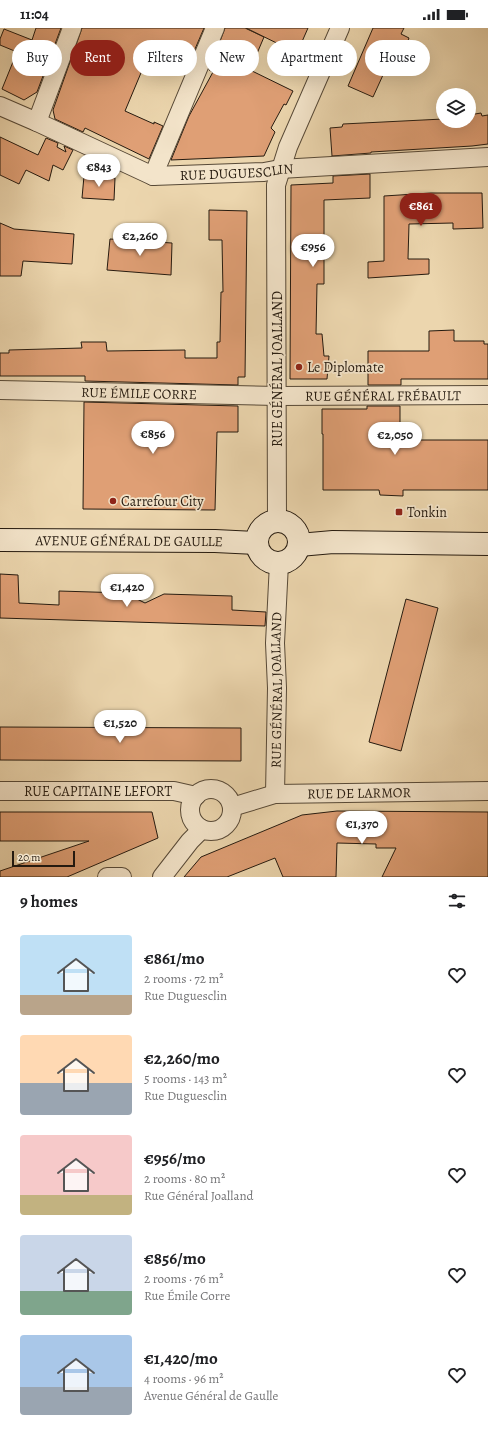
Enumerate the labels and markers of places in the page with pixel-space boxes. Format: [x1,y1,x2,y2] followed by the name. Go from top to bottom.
[75,154,123,188] pin: €843
[397,193,445,227] pin: €861
[107,223,173,257] pin: €2,260
[289,234,337,268] pin: €956
[307,358,384,377] place label: Le Diplomate
[294,362,304,372] marker: Le Diplomate
[129,421,177,455] pin: €856
[362,422,428,456] pin: €2,050
[121,492,204,511] place label: Carrefour City
[108,496,118,506] marker: Carrefour City
[407,503,447,522] place label: Tonkin
[394,507,404,517] marker: Tonkin
[94,574,160,608] pin: €1,420
[87,710,153,744] pin: €1,520
[329,811,395,845] pin: €1,370

